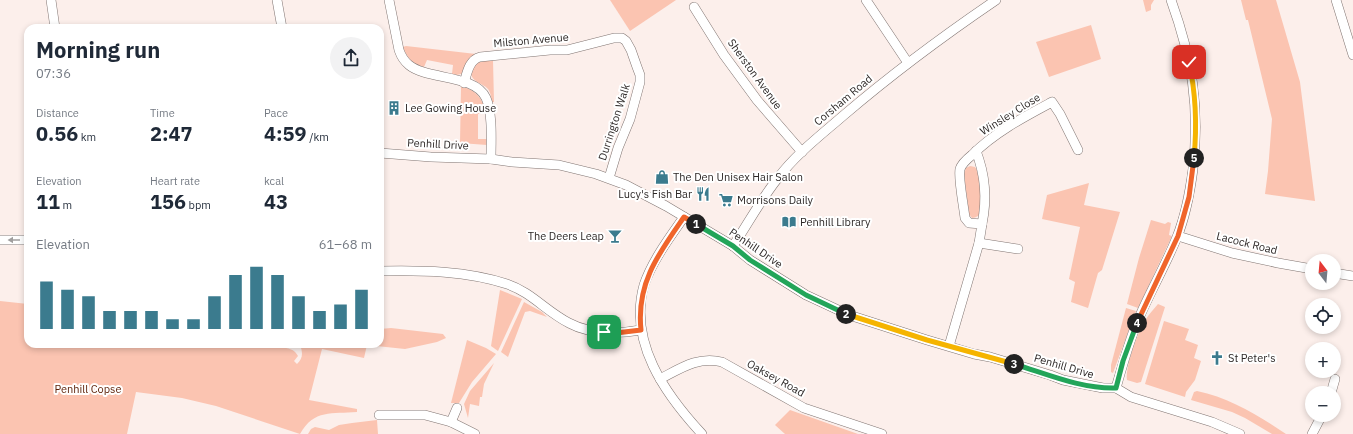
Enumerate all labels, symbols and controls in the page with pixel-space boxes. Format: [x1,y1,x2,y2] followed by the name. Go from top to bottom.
[493,30,569,50] street label: Milston Avenue
[36,35,160,64] text: Morning run
[725,36,785,112] street label: Sherston Avenue
[330,37,372,79] button: share
[1172,45,1206,79] pin
[1178,51,1200,73] icon: check
[36,65,71,82] text: 07:36
[811,71,875,129] street label: Corsham Road
[595,82,633,162] street label: Durrington Walk
[977,90,1043,138] street label: Winsley Close
[386,100,402,116] building icon: Lee Gowing House
[405,101,496,115] place label: Lee Gowing House
[36,106,79,120] text: Distance
[150,106,175,120] text: Time
[264,106,288,120] text: Pace
[36,120,78,147] text: 0.56
[150,120,193,147] text: 2:47
[264,120,307,147] text: 4:59
[78,130,96,144] text: km
[307,130,329,144] text: /km
[407,135,469,153] street label: Penhill Drive
[1184,148,1204,168] pin: 5
[1191,151,1197,165] text: 5
[654,169,670,185] shop icon: The Den Unisex Hair Salon
[673,170,803,184] place label: The Den Unisex Hair Salon
[36,174,82,188] text: Elevation
[150,174,200,188] text: Heart rate
[264,174,284,188] text: kcal
[695,186,711,202] restaurant icon: Lucy's Fish Bar
[618,187,692,201] place label: Lucy's Fish Bar
[36,188,60,215] text: 11
[150,188,186,215] text: 156
[264,188,288,215] text: 43
[718,192,734,208] supermarket icon: Morrisons Daily
[737,193,814,207] place label: Morrisons Daily
[60,198,72,212] text: m
[186,198,211,212] text: bpm
[686,214,706,234] pin: 1
[781,214,797,230] library icon: Penhill Library
[800,215,871,229] place label: Penhill Library
[693,217,699,231] text: 1
[726,225,786,271] street label: Penhill Drive
[607,228,623,244] bar icon: The Deers Leap
[528,229,604,243] place label: The Deers Leap
[1215,229,1279,257] street label: Lacock Road
[36,236,90,253] text: Elevation
[319,236,372,253] text: 61–68 m
[7,237,20,243] one-way arrow
[1305,254,1341,290] north arrow
[1305,254,1341,422] map controls
[1305,298,1341,334] button: locate
[836,304,856,324] pin: 2
[843,307,849,321] text: 2
[1127,313,1147,333] pin: 4
[587,315,621,349] pin
[1134,316,1140,330] text: 4
[593,321,615,343] icon: arrive
[1305,342,1341,378] button: +
[1209,350,1225,366] church icon: St Peter's
[1032,351,1096,381] street label: Penhill Drive
[1228,351,1276,365] place label: St Peter's
[1004,354,1024,374] pin: 3
[745,356,807,400] street label: Oaksey Road
[1011,357,1017,371] text: 3
[54,382,122,396] park label: Penhill Copse
[1305,386,1341,422] button: −

